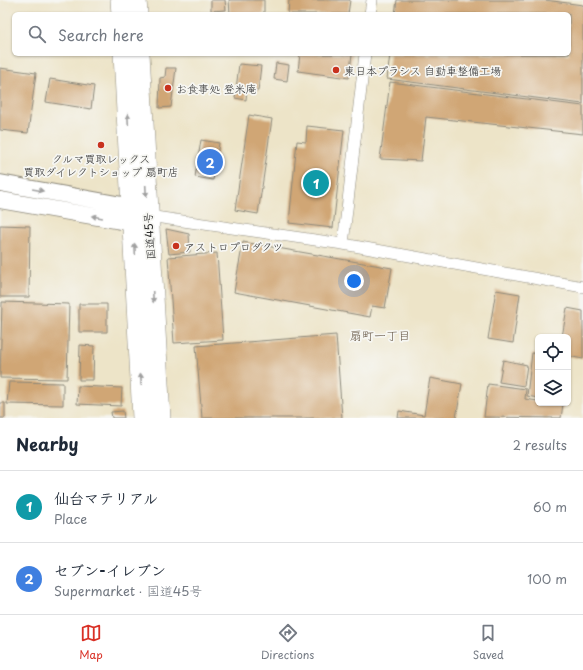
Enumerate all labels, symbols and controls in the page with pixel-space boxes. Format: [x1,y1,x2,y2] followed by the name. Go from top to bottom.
[12,12,571,56] search box
[26,23,48,45] icon: search
[58,23,144,46] text: Search here
[344,62,501,79] place label: 東日本プラシス 自動車整備工場
[331,65,341,75] marker: 東日本プラシス 自動車整備工場
[176,80,257,97] place label: お食事処 登米庵
[163,83,173,93] marker: お食事処 登米庵
[124,113,131,125] one-way arrow
[96,140,106,150] marker: クルマ買取レックス 買取ダイレクトショップ 扇町店
[197,147,223,177] pin: 2
[23,150,179,180] place label: クルマ買取レックス 買取ダイレクトショップ 扇町店
[303,168,329,198] pin: 1
[143,185,150,197] one-way arrow
[32,188,44,194] one-way arrow
[139,212,159,260] street label: 国道45号
[90,214,103,220] one-way arrow
[184,238,283,255] place label: アストロプロダクツ
[171,241,181,251] marker: アストロプロダクツ
[131,243,138,255] one-way arrow
[344,271,364,291] your location
[150,291,156,304] one-way arrow
[350,326,410,344] district label: 扇町一丁目
[535,334,571,406] map controls
[535,334,571,370] button: locate
[535,370,571,406] button: layers
[138,373,145,385] one-way arrow
[16,431,78,457] text: Nearby
[513,435,567,454] text: 2 results
[54,486,158,509] text: 仙台マテリアル
[26,497,32,516] text: 1
[533,497,567,516] text: 60 m
[54,509,87,528] text: Place
[54,558,166,581] text: セブン-イレブン
[24,569,34,588] text: 2
[527,569,567,588] text: 100 m
[54,581,202,600] text: Supermarket · 国道45号
[79,622,103,663] tab: Map
[261,622,314,663] tab: Directions
[473,622,504,663] tab: Saved

